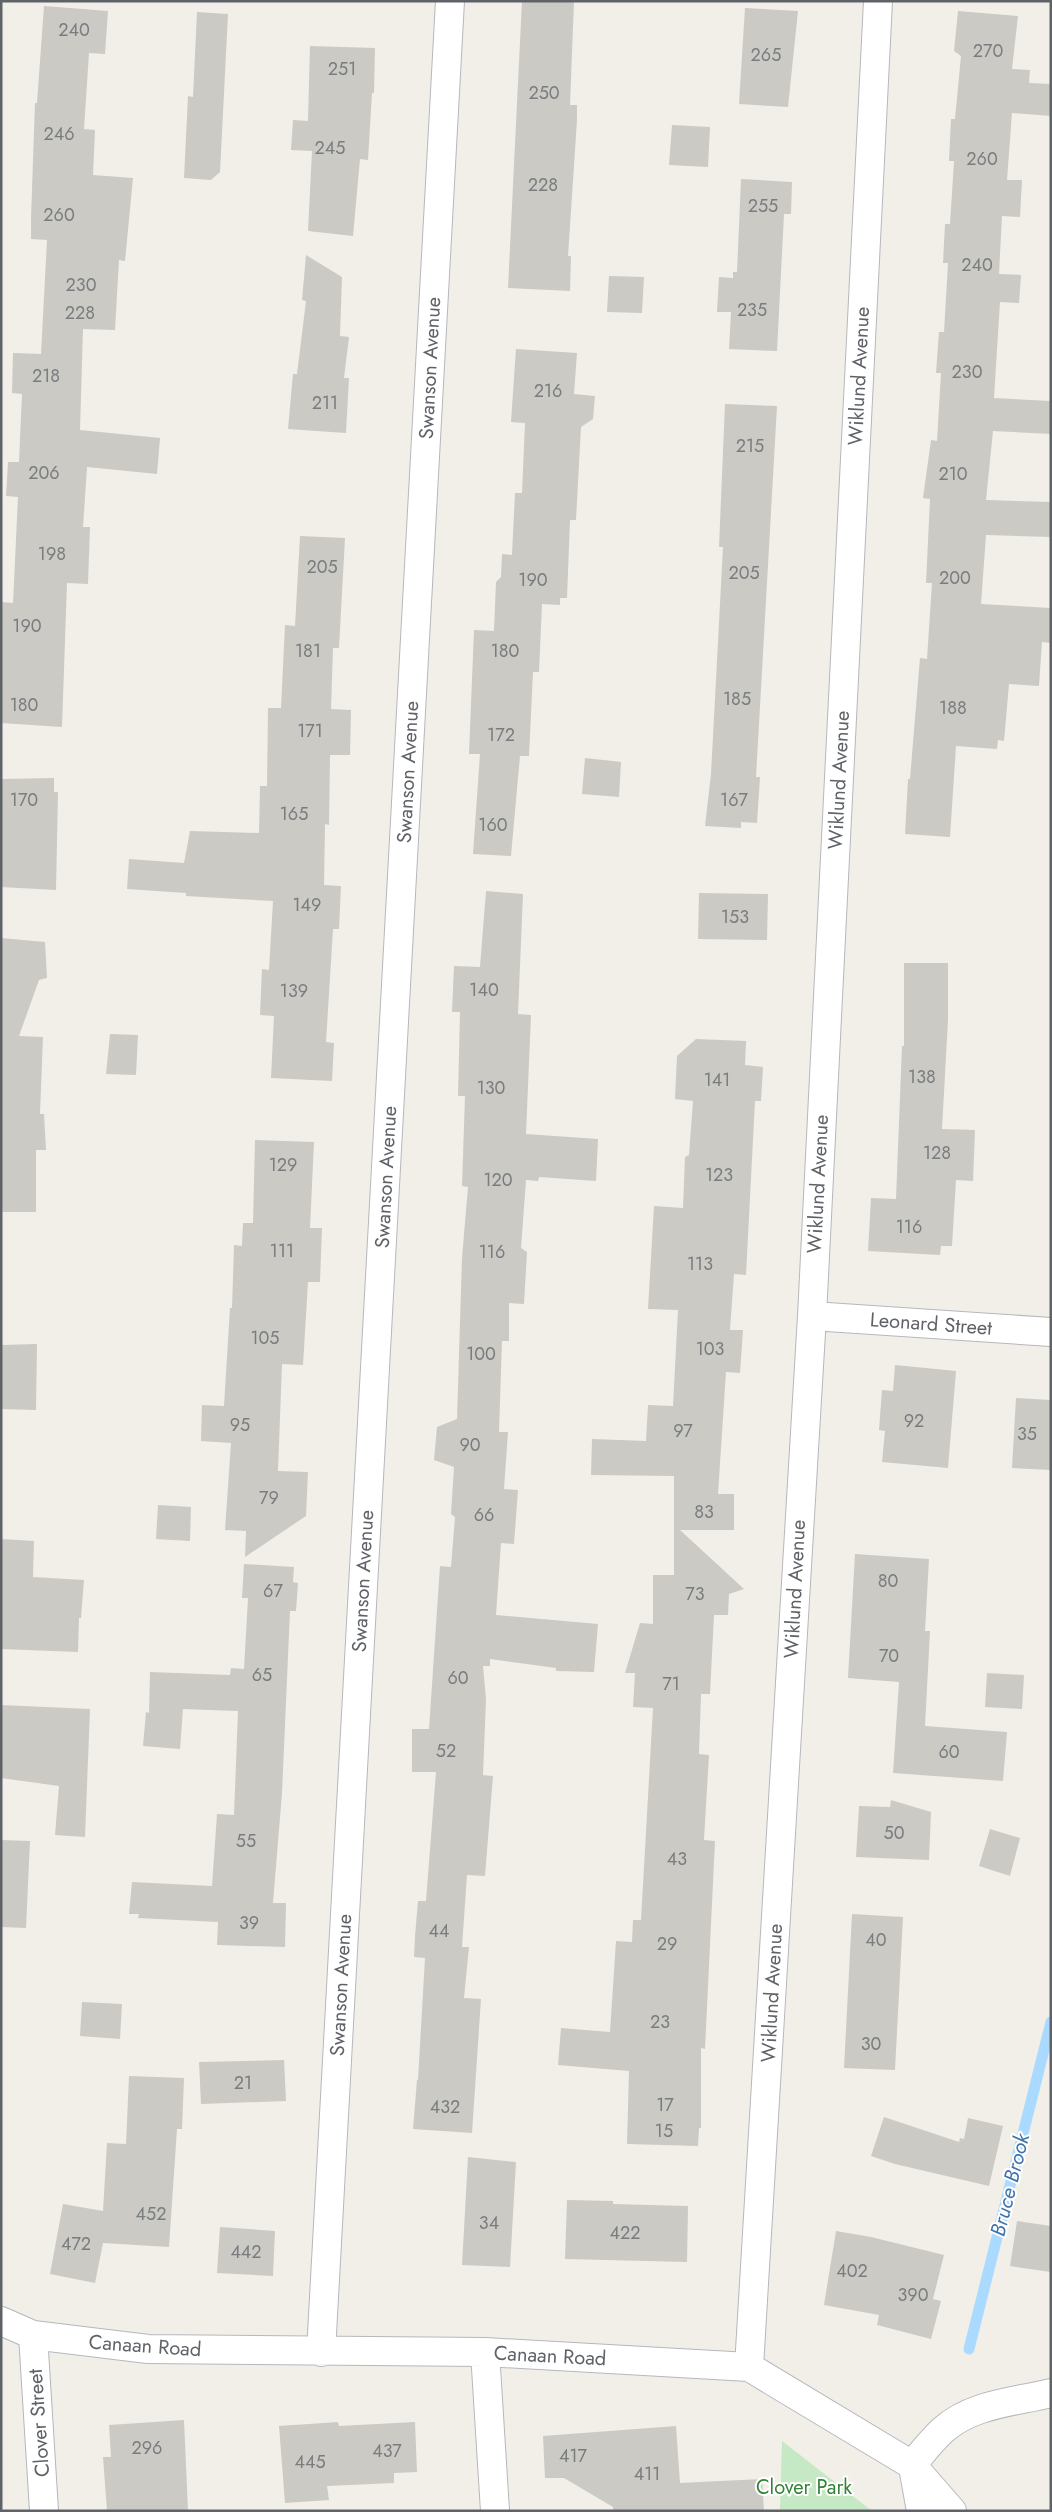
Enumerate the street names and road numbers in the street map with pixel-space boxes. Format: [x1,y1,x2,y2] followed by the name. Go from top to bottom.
[412,296,448,440] street label: Swanson Avenue
[841,306,877,446] street label: Wiklund Avenue
[390,700,426,844] street label: Swanson Avenue
[821,710,857,850] street label: Wiklund Avenue
[368,1105,404,1249] street label: Swanson Avenue
[800,1114,836,1254] street label: Wiklund Avenue
[869,1305,993,1343] street label: Leonard Street
[345,1509,381,1653] street label: Swanson Avenue
[777,1519,813,1659] street label: Wiklund Avenue
[323,1913,359,2057] street label: Swanson Avenue
[754,1923,790,2063] street label: Wiklund Avenue
[88,2328,202,2364] street label: Canaan Road
[493,2339,607,2373] street label: Canaan Road
[21,2368,57,2478] street label: Clover Street

